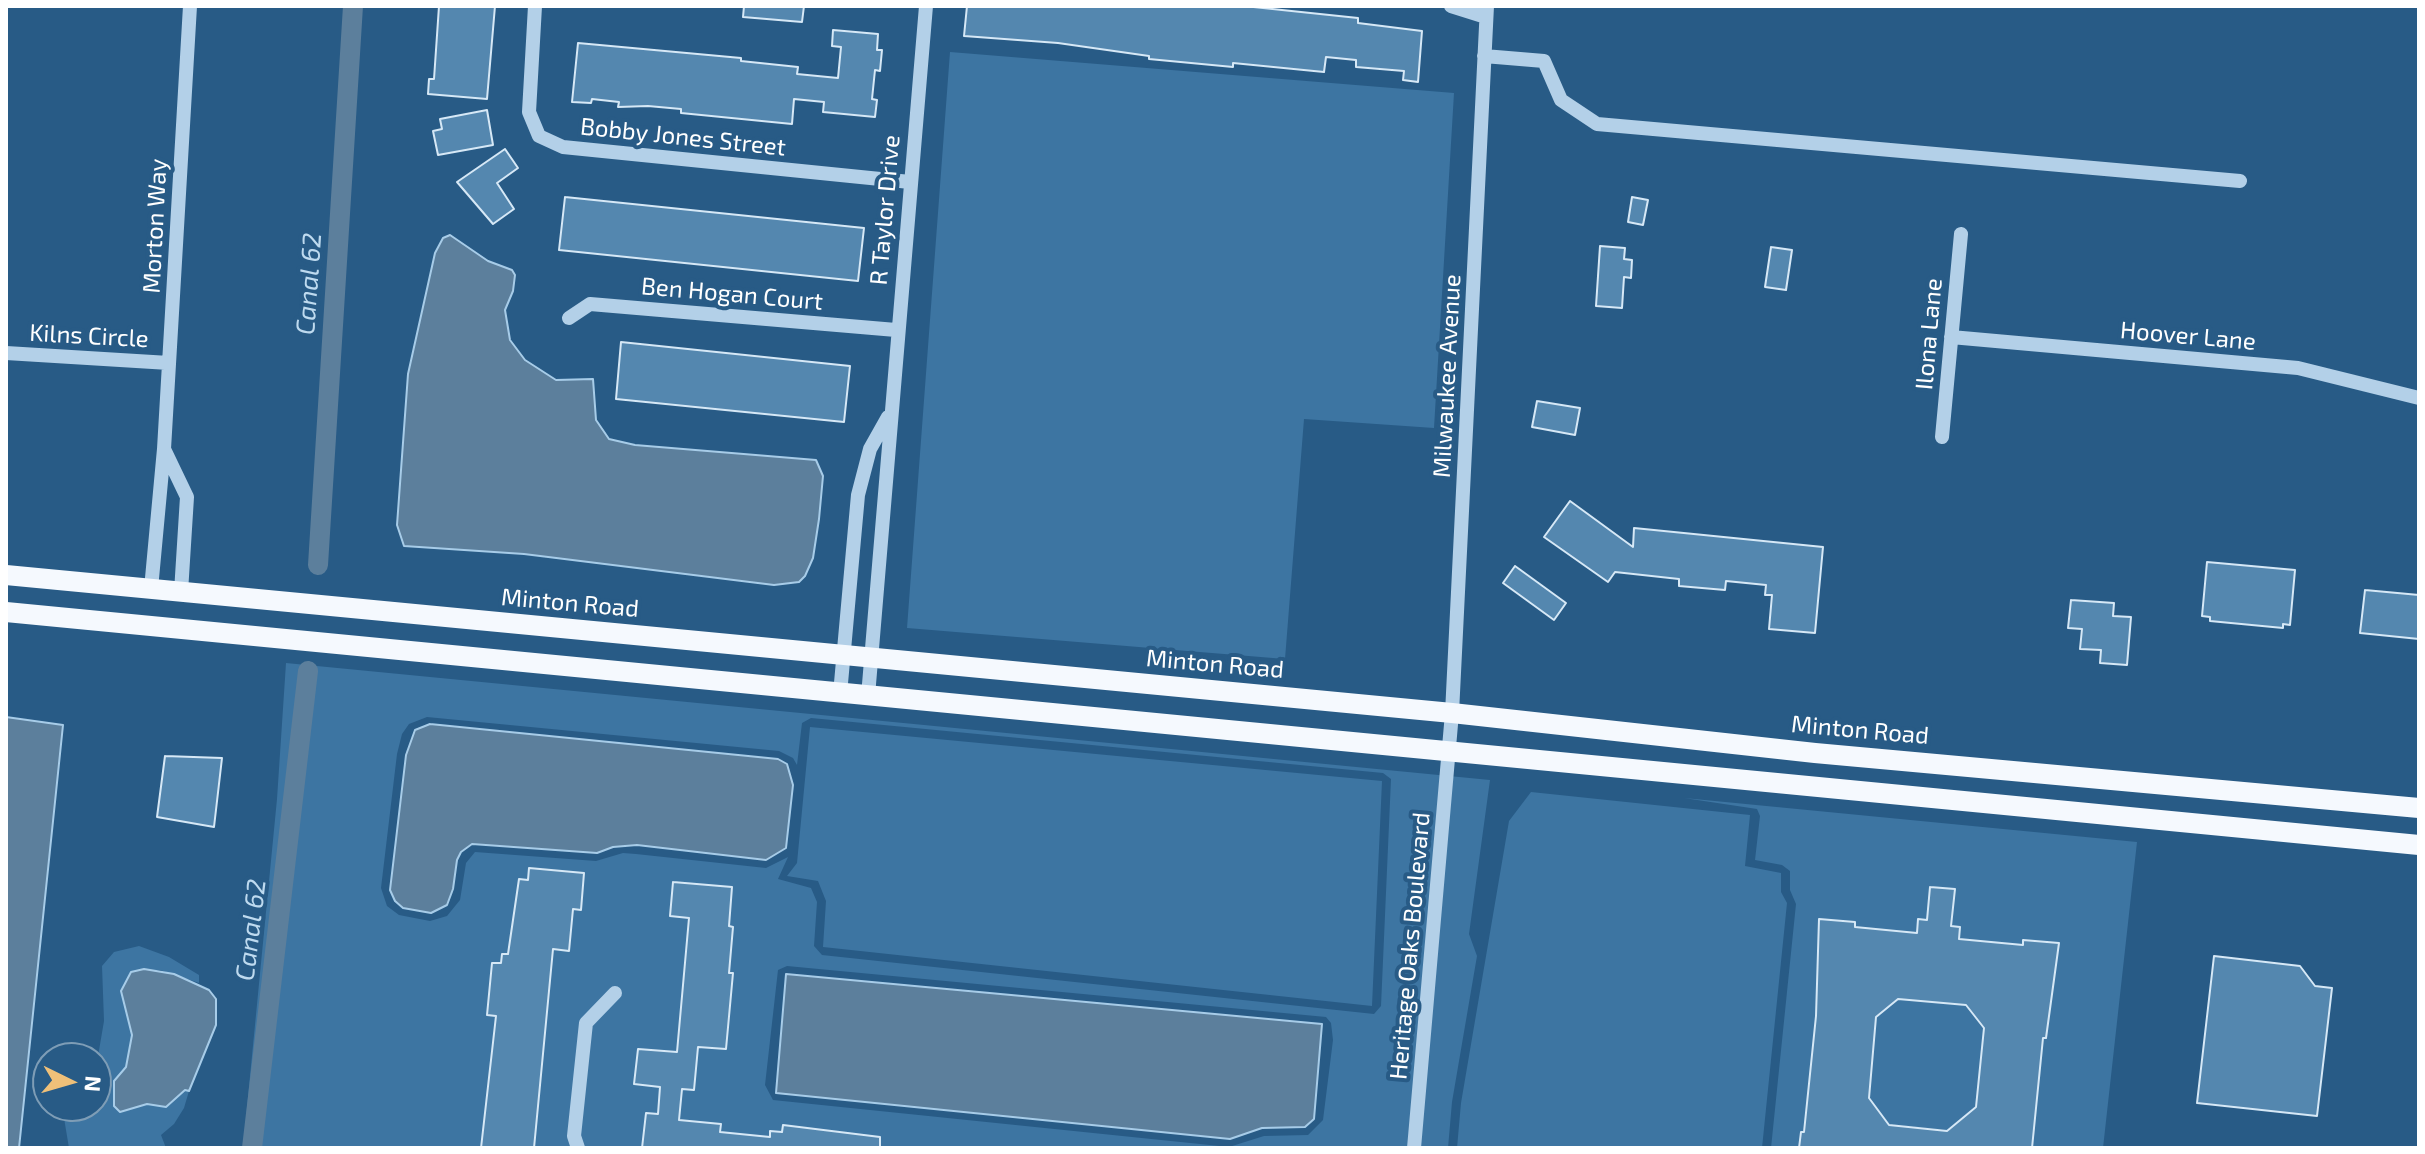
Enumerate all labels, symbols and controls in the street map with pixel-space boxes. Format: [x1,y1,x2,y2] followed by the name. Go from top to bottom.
[579,112,787,162] street label: Bobby Jones Street
[864,134,906,286] street label: R Taylor Drive
[137,158,173,294] street label: Morton Way
[290,232,328,336] water label: Canal 62
[640,272,824,316] street label: Ben Hogan Court
[1427,274,1467,478] street label: Milwaukee Avenue
[1910,277,1948,391] street label: Ilona Lane
[2119,316,2257,356] street label: Hoover Lane
[29,318,149,354] street label: Kilns Circle
[500,583,640,623] street label: Minton Road
[1145,644,1285,684] street label: Minton Road
[1790,710,1930,750] street label: Minton Road
[1384,811,1436,1081] street label: Heritage Oaks Boulevard
[229,877,273,983] water label: Canal 62
[32,1042,112,1122] north arrow
[80,1075,108,1093] text: N

